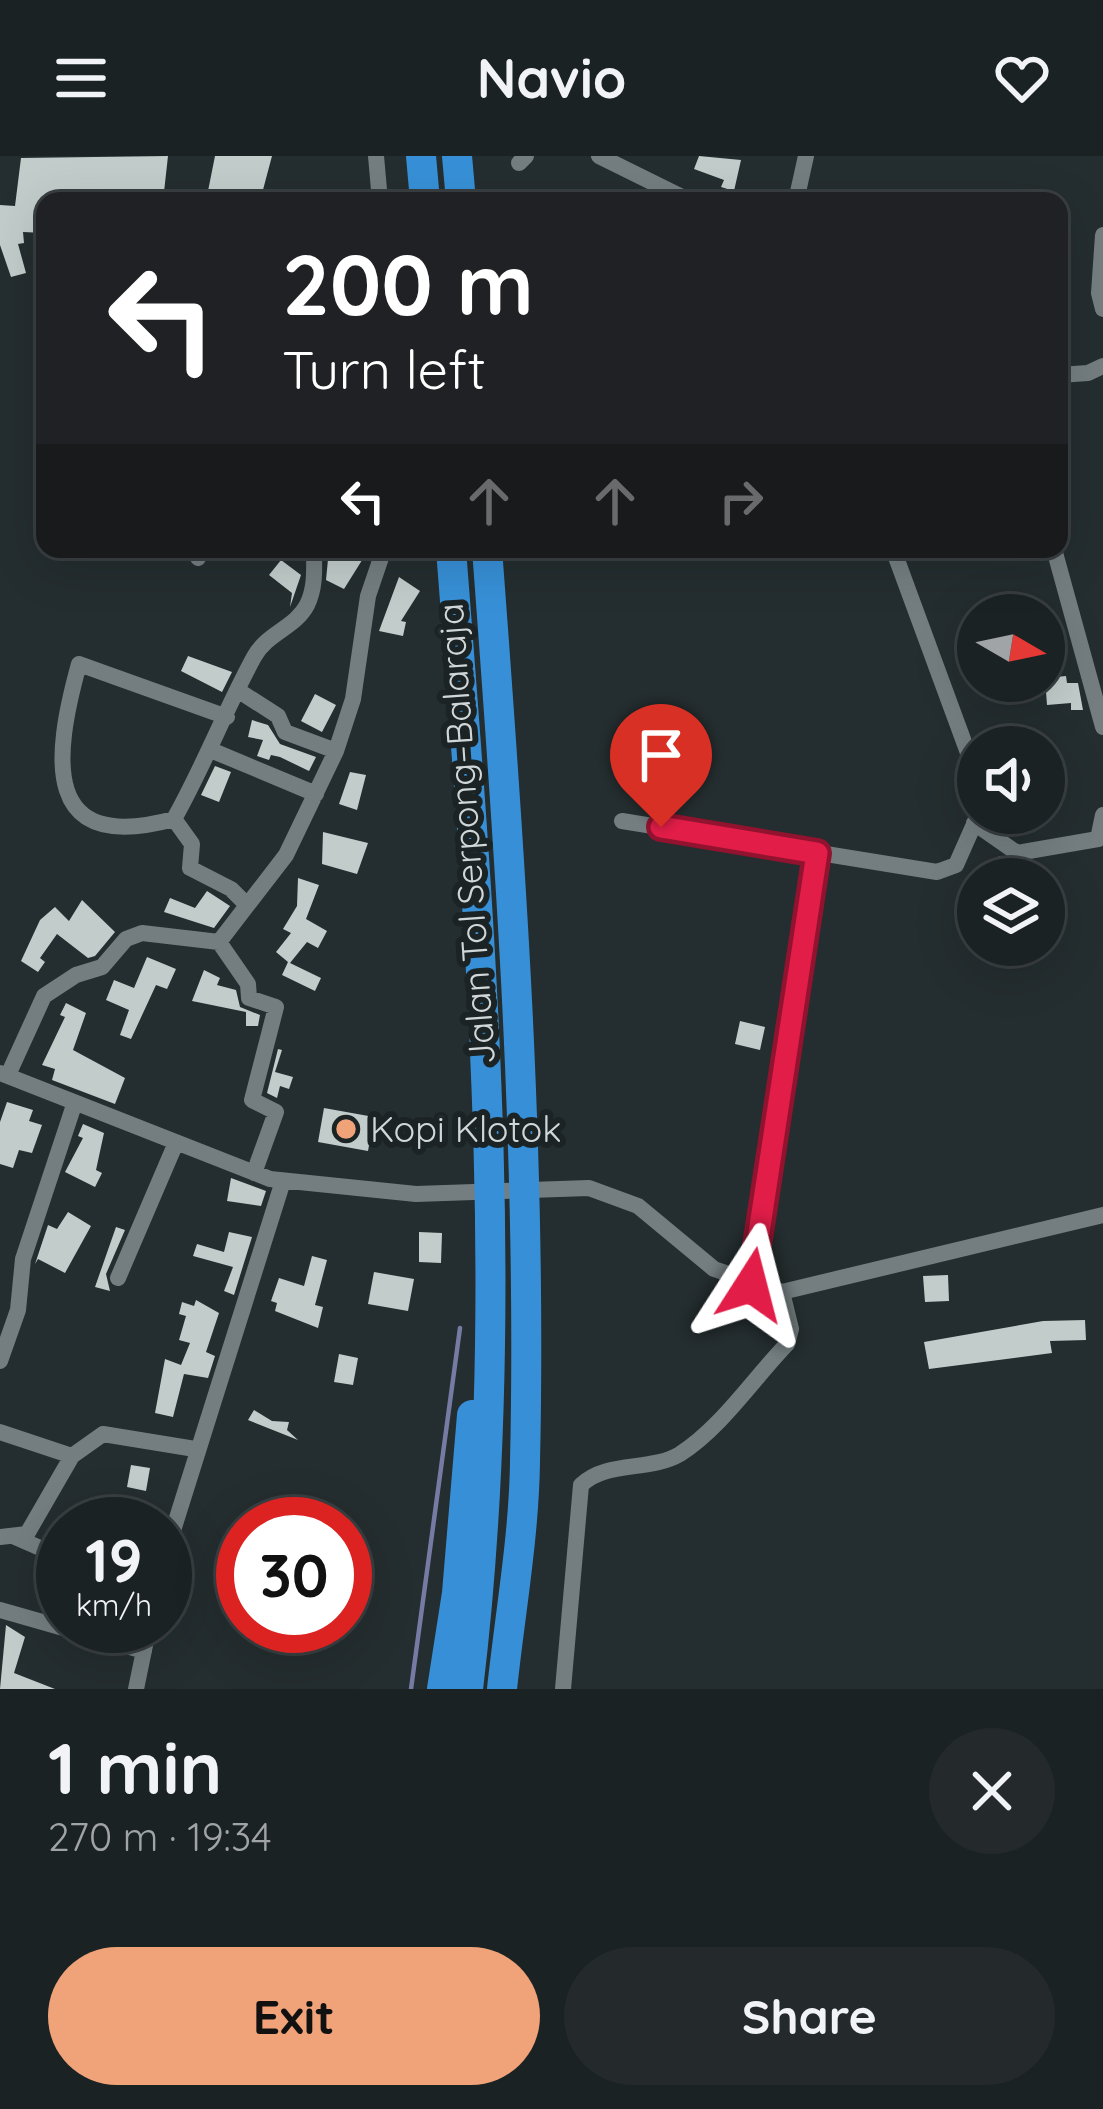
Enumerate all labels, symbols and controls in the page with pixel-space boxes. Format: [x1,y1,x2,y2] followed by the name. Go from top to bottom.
[477,44,626,112] text: Navio
[48,45,114,111] icon: menu
[989,45,1055,111] icon: heart
[282,231,534,336] text: 200 m
[84,240,240,396] icon: left
[282,335,486,403] text: Turn left
[330,468,396,534] icon: left
[456,468,522,534] icon: ahead
[582,468,648,534] icon: ahead
[708,468,774,534] icon: right
[957,594,1065,702] north arrow
[957,594,1065,966] map controls
[427,602,504,1066] street label: Jalan Tol Serpong–Balaraja
[610,704,712,827] pin
[628,722,694,788] icon: arrive
[957,726,1065,834] button: sound
[957,858,1065,966] button: layers
[370,1106,562,1151] place label: Kopi Klotok
[333,1116,359,1142] marker: Kopi Klotok
[688,1222,814,1348] position arrow
[216,1497,372,1653] speed limit sign: 30
[85,1522,143,1597] text: 19
[76,1586,152,1624] text: km/h
[48,1722,222,1812] text: 1 min
[929,1728,1055,1854] button: close
[48,1812,272,1861] text: 270 m · 19:34
[48,1947,540,2085] button: Exit
[564,1947,1055,2085] button: Share

